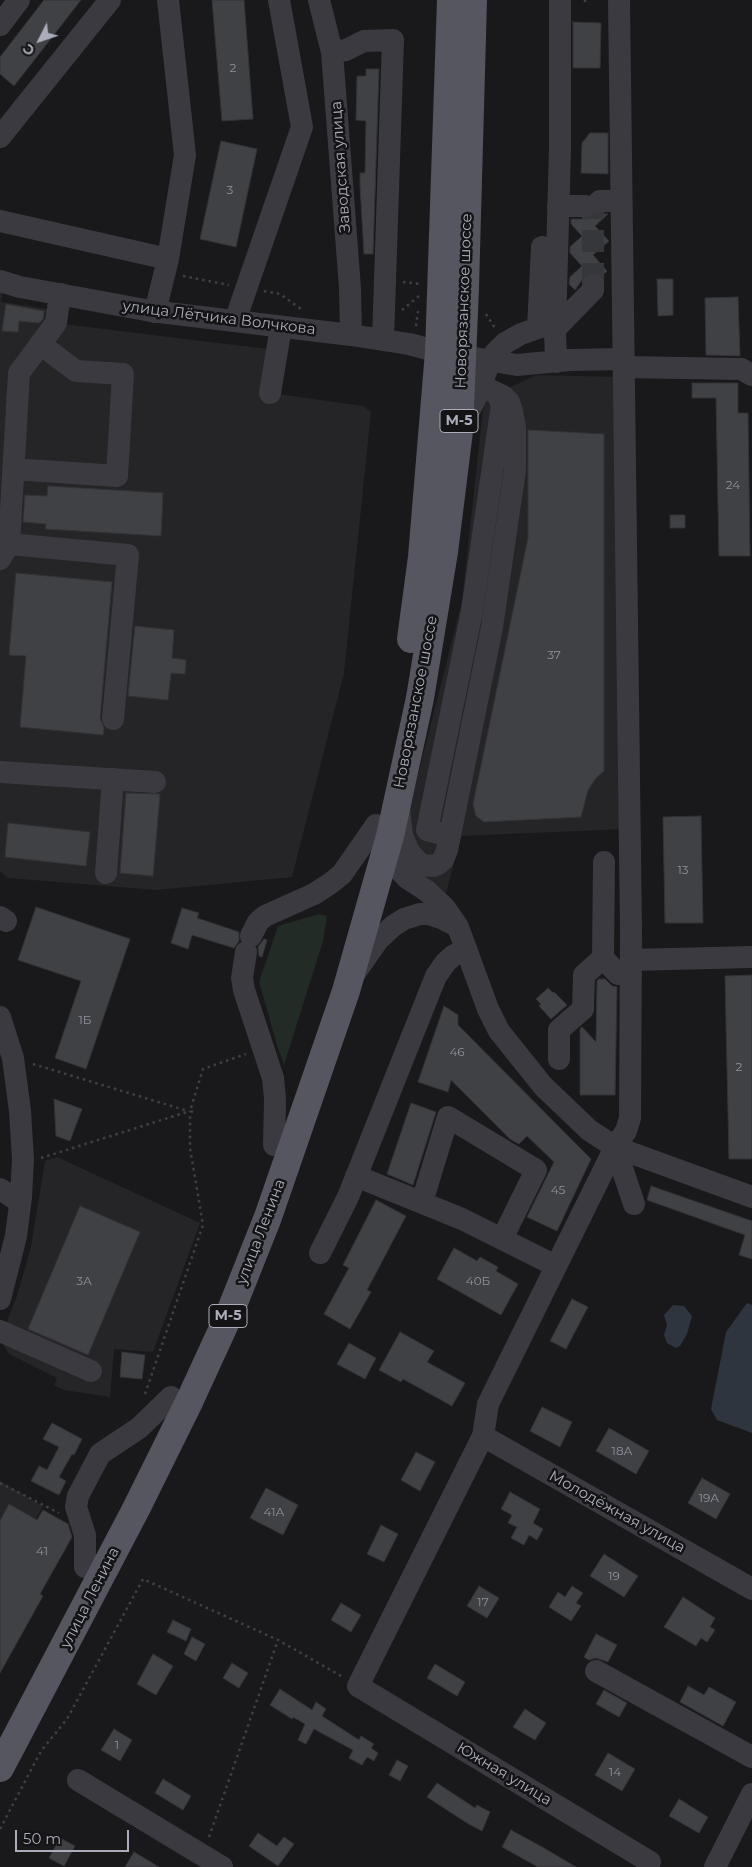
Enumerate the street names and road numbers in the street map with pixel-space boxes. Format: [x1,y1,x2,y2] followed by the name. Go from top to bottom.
[327,101,355,233] street label: Заводская улица
[452,213,476,389] street label: Новорязанское шоссе
[122,297,316,339] street label: улица Лётчика Волчкова
[440,410,478,432] road number: М-5
[390,614,442,790] street label: Новорязанское шоссе
[233,1177,289,1287] street label: улица Ленина
[209,1304,247,1328] road number: М-5
[546,1467,688,1557] street label: Молодёжная улица
[57,1544,123,1652] street label: улица Ленина
[453,1739,555,1809] street label: Южная улица

